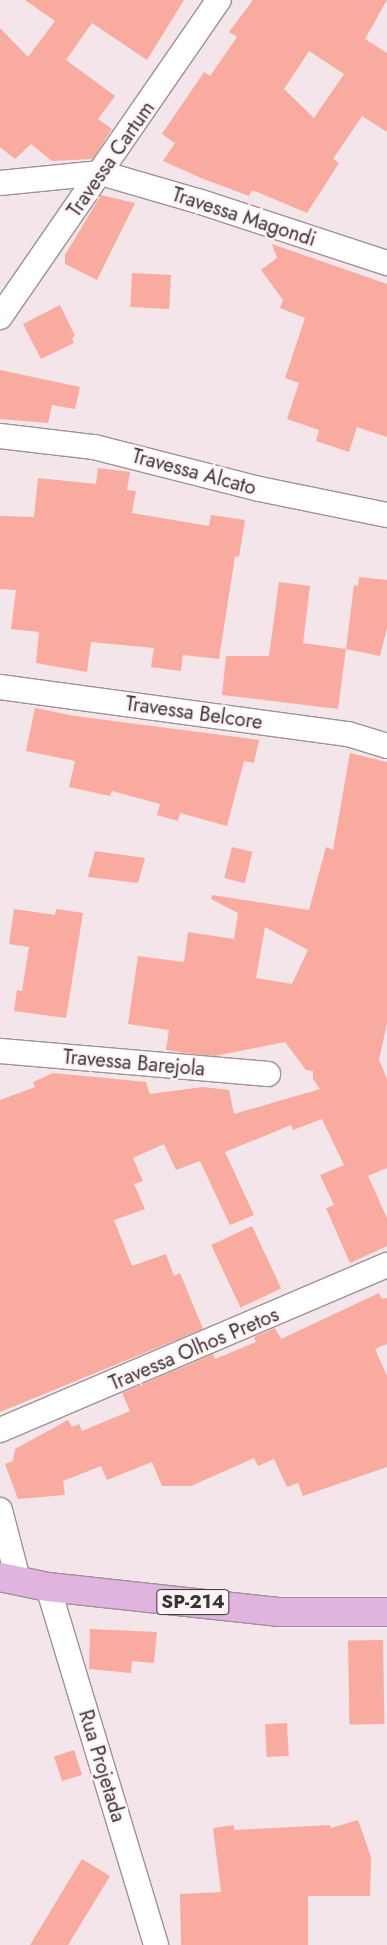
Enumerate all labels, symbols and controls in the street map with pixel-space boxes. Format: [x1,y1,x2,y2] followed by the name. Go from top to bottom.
[62,97,160,221] street label: Travessa Cartum
[169,182,319,252] street label: Travessa Magondi
[129,444,259,500] street label: Travessa Alcato
[124,692,264,734] street label: Travessa Belcore
[62,1045,206,1081] street label: Travessa Barejola
[106,1302,282,1396] street label: Travessa Olhos Pretos
[156,1585,230,1618] road number: SP-214
[74,1707,130,1825] street label: Rua Projetada

